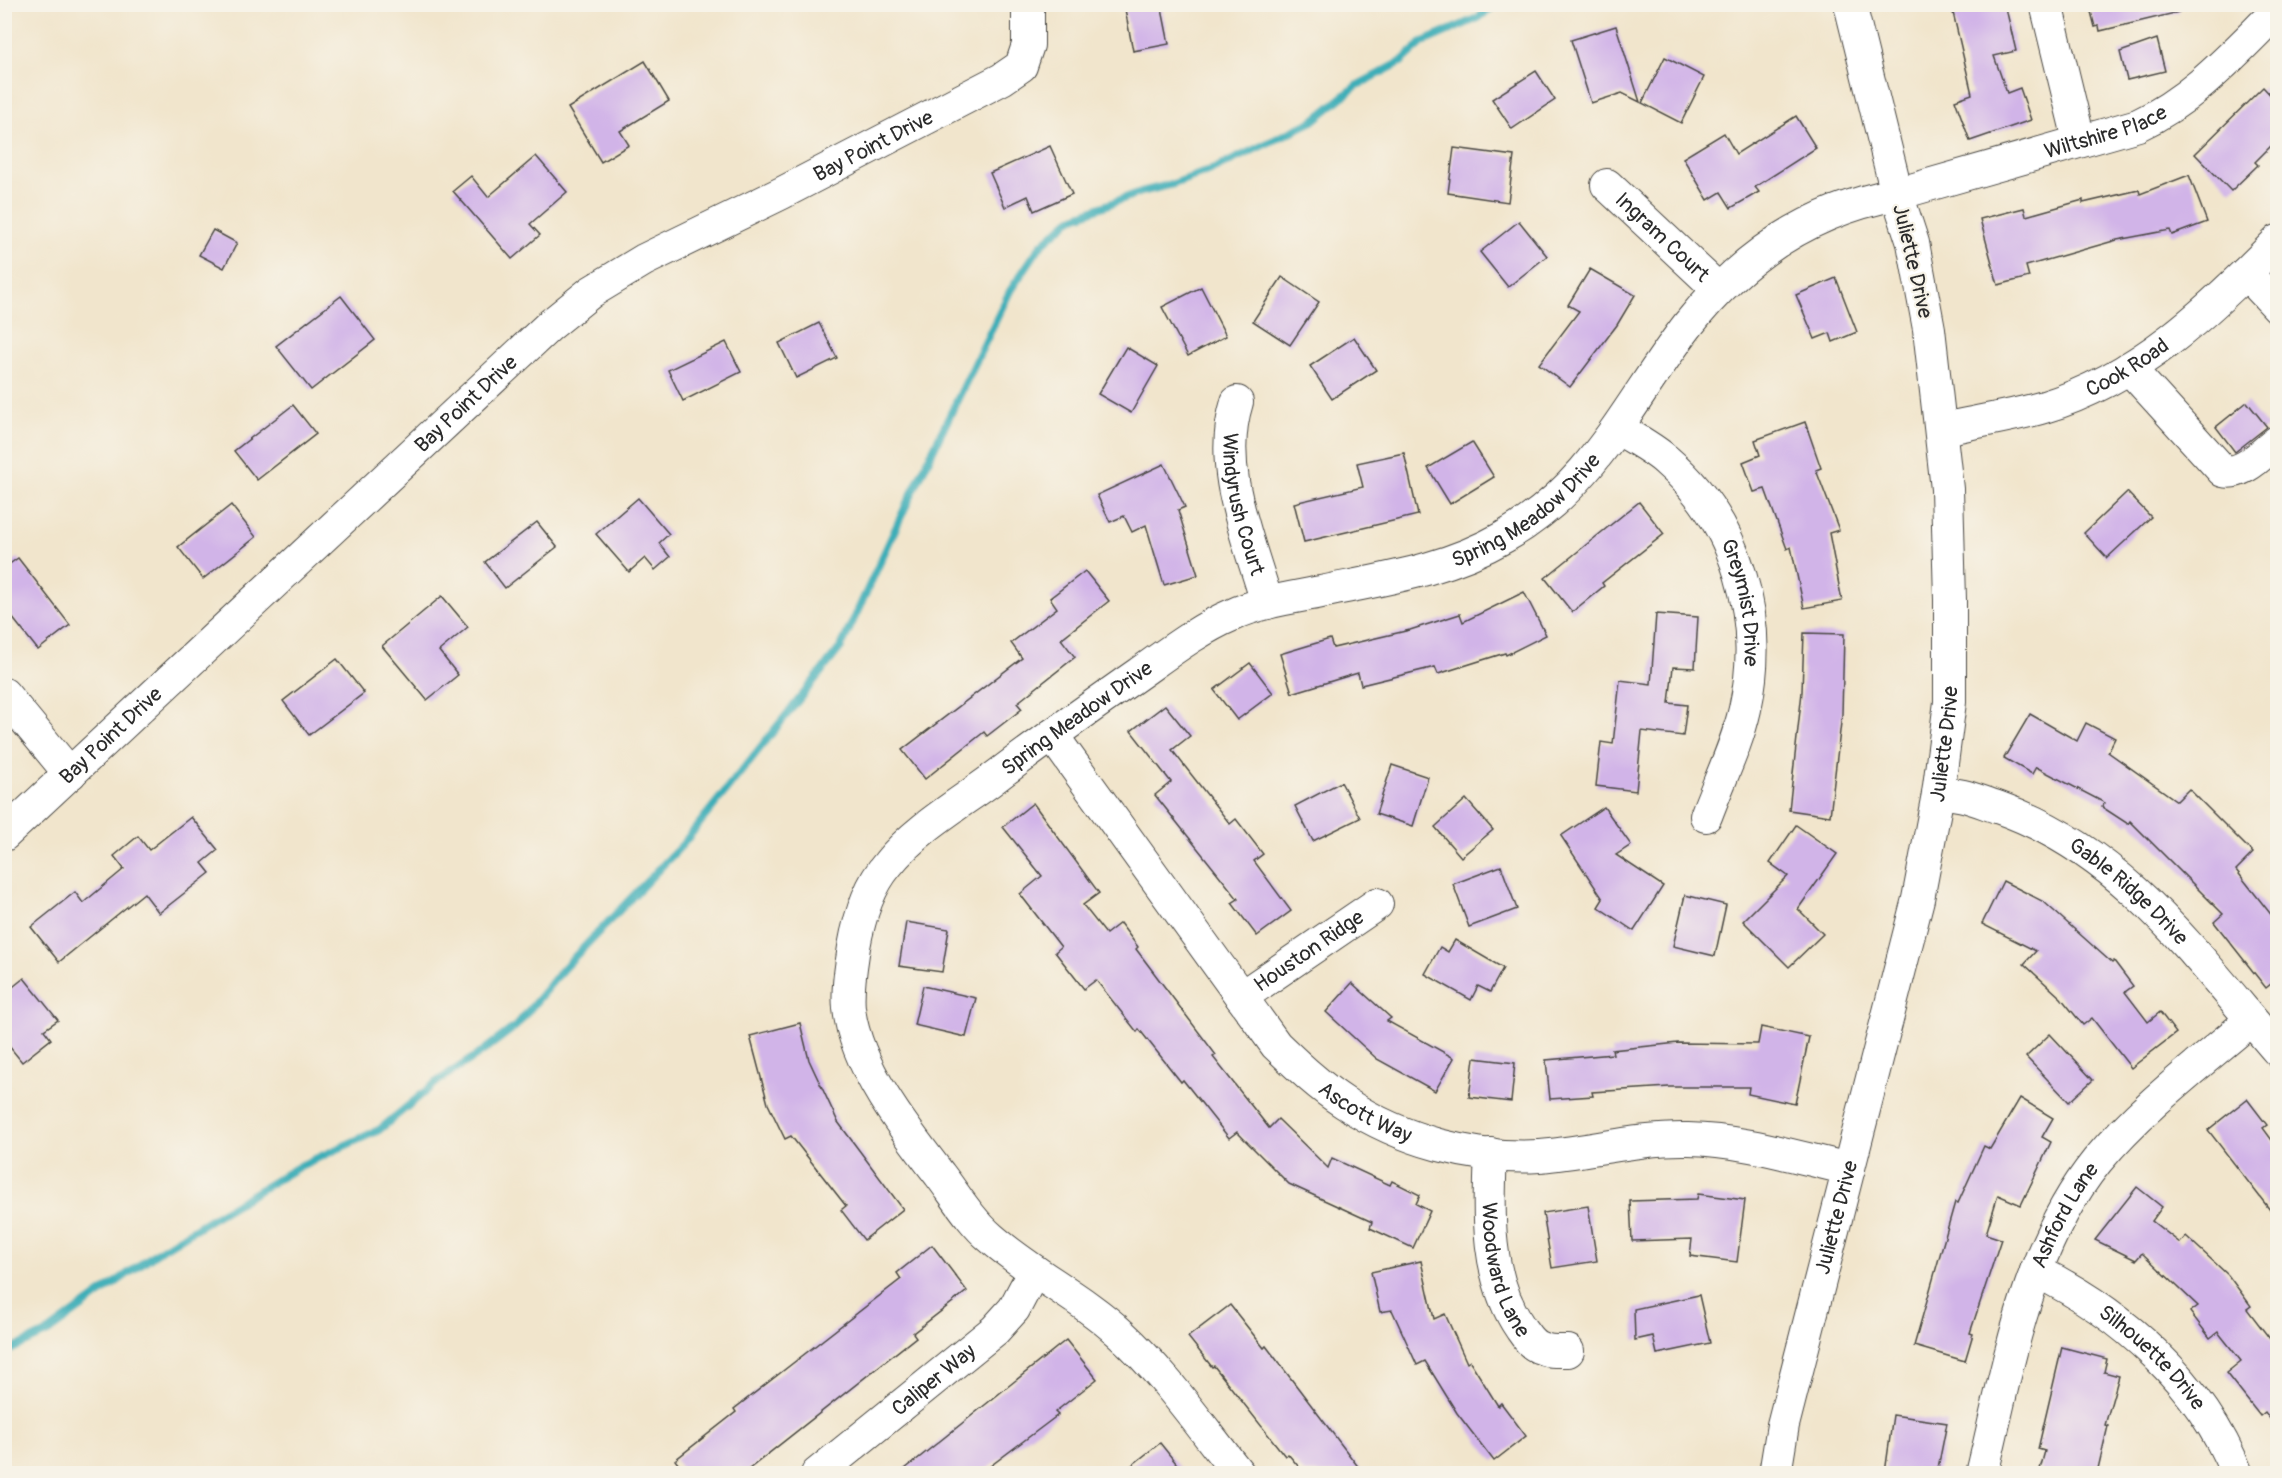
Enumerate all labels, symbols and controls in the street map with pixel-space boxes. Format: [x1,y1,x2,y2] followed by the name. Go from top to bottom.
[2041,99,2173,165] street label: Wiltshire Place
[809,104,939,188] street label: Bay Point Drive
[1609,187,1715,288] street label: Ingram Court
[1886,201,1939,321] street label: Juliette Drive
[2082,332,2174,403] street label: Cook Road
[409,349,524,459] street label: Bay Point Drive
[1216,432,1271,579] street label: Windyrush Court
[1448,447,1607,574] street label: Spring Meadow Drive
[1714,535,1764,668] street label: Greymist Drive
[996,655,1159,782] street label: Spring Meadow Drive
[54,681,169,790] street label: Bay Point Drive
[1924,685,1964,804] street label: Juliette Drive
[2064,832,2194,951] street label: Gable Ridge Drive
[1249,904,1370,998] street label: Houston Ridge
[1313,1076,1416,1149] street label: Ascott Way
[1809,1157,1864,1277] street label: Juliette Drive
[2026,1157,2105,1272] street label: Ashford Lane
[1475,1202,1536,1344] street label: Woodward Lane
[2093,1299,2212,1416] street label: Silhouette Drive
[886,1338,982,1422] street label: Caliper Way

